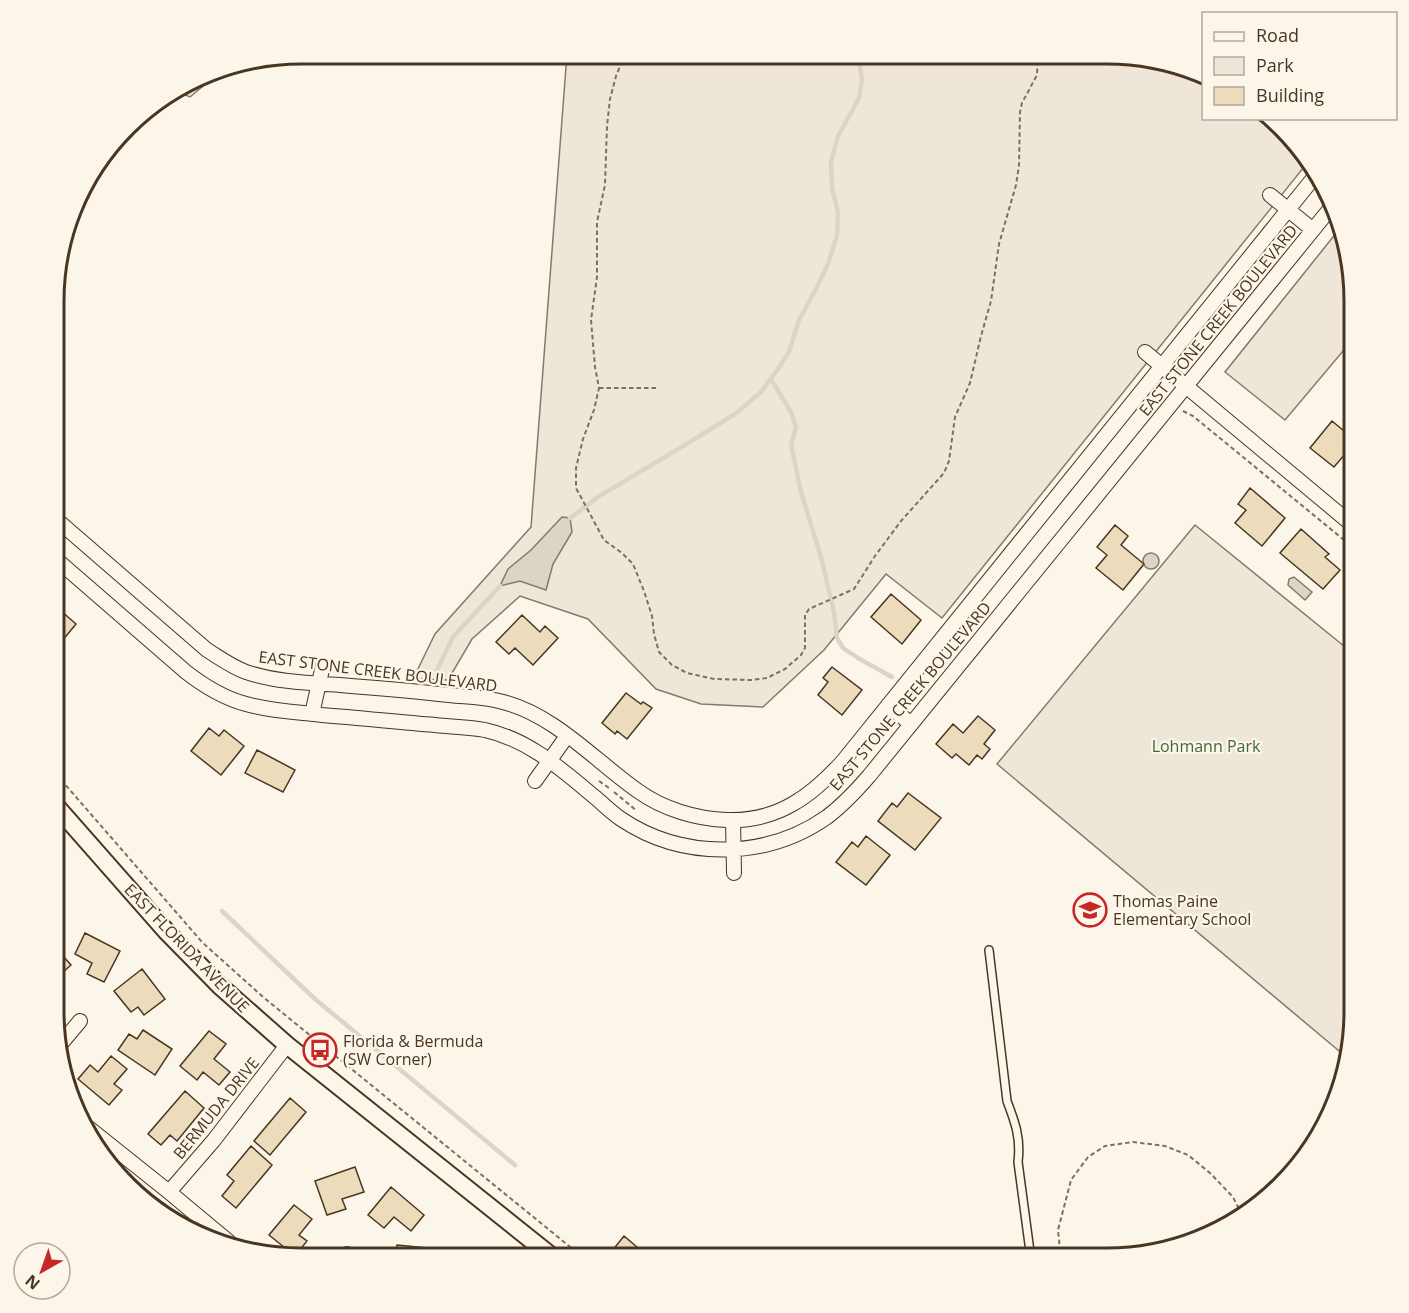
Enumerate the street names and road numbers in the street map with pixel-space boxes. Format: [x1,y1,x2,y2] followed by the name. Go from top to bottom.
[1134,220,1302,420] street label: EAST STONE CREEK BOULEVARD
[824,597,996,795] street label: EAST STONE CREEK BOULEVARD
[257,645,499,697] street label: EAST STONE CREEK BOULEVARD
[120,879,254,1017] street label: EAST FLORIDA AVENUE
[168,1052,264,1164] street label: BERMUDA DRIVE

